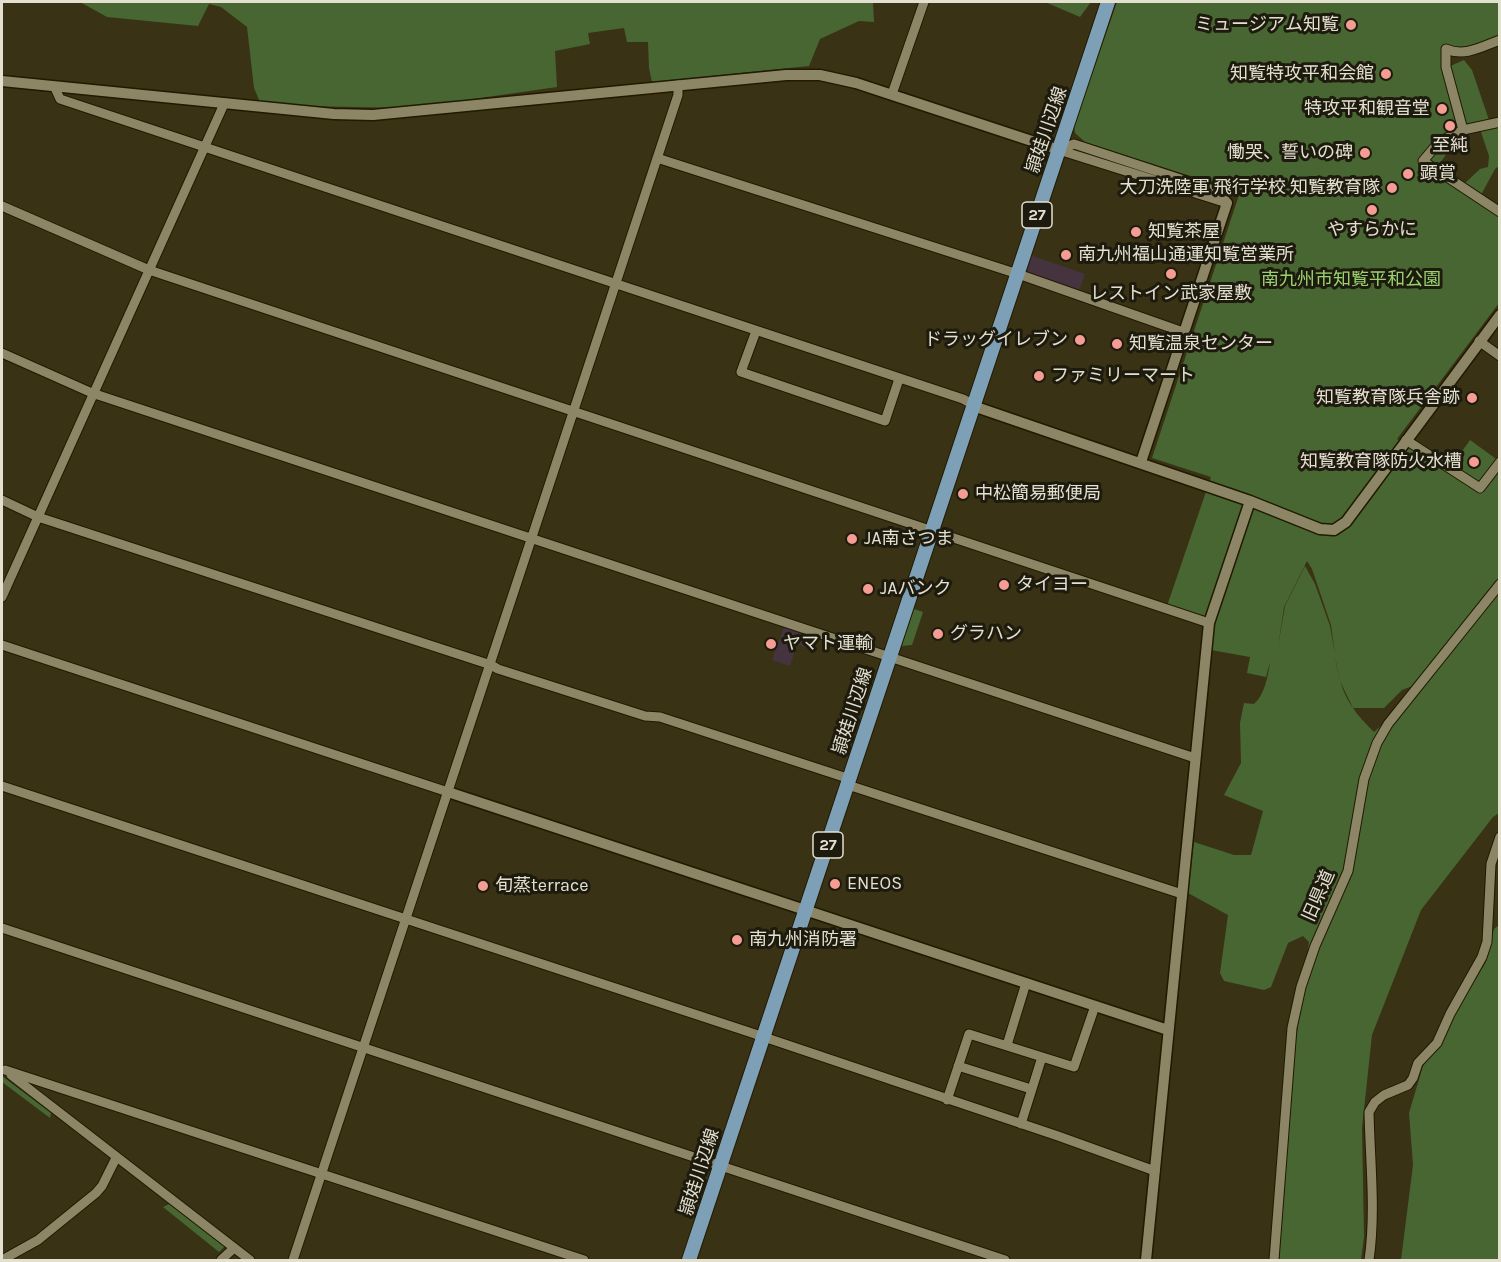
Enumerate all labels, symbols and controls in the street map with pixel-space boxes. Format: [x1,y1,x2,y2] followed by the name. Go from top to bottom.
[1195,14,1339,36] place label: ミュージアム知覧
[1344,18,1358,32] marker: ミュージアム知覧
[1230,63,1374,85] place label: 知覧特攻平和会館
[1379,67,1393,81] marker: 知覧特攻平和会館
[1022,84,1072,176] street label: 頴娃川辺線
[1304,98,1430,120] place label: 特攻平和観音堂
[1435,102,1449,116] marker: 特攻平和観音堂
[1443,119,1457,133] marker: 至純
[1432,135,1468,157] place label: 至純
[1227,142,1353,164] place label: 慟哭、誓いの碑
[1358,146,1372,160] marker: 慟哭、誓いの碑
[1420,163,1456,185] place label: 顕賞
[1401,167,1415,181] marker: 顕賞
[1119,177,1380,199] place label: 大刀洗陸軍 飛行学校 知覧教育隊
[1385,181,1399,195] marker: 大刀洗陸軍 飛行学校 知覧教育隊
[1022,202,1052,228] road number: 27
[1365,203,1379,217] marker: やすらかに
[1327,219,1417,241] place label: やすらかに
[1148,221,1220,243] place label: 知覧茶屋
[1129,225,1143,239] marker: 知覧茶屋
[1078,244,1294,266] place label: 南九州福山通運知覧営業所
[1059,248,1073,262] marker: 南九州福山通運知覧営業所
[1164,267,1178,281] marker: レストイン武家屋敷
[1261,269,1441,291] park label: 南九州市知覧平和公園
[1090,283,1252,305] place label: レストイン武家屋敷
[924,329,1068,351] place label: ドラッグイレブン
[1073,333,1087,347] marker: ドラッグイレブン
[1129,333,1273,355] place label: 知覧温泉センター
[1110,337,1124,351] marker: 知覧温泉センター
[1051,365,1195,387] place label: ファミリーマート
[1032,369,1046,383] marker: ファミリーマート
[1316,387,1460,409] place label: 知覧教育隊兵舎跡
[1465,391,1479,405] marker: 知覧教育隊兵舎跡
[1300,451,1462,473] place label: 知覧教育隊防火水槽
[1467,455,1481,469] marker: 知覧教育隊防火水槽
[975,483,1101,505] place label: 中松簡易郵便局
[956,487,970,501] marker: 中松簡易郵便局
[864,528,954,550] place label: JA南さつま
[845,532,859,546] marker: JA南さつま
[1016,574,1088,596] place label: タイヨー
[880,578,952,600] place label: JAバンク
[997,578,1011,592] marker: タイヨー
[861,582,875,596] marker: JAバンク
[950,623,1022,645] place label: グラハン
[931,627,945,641] marker: グラハン
[783,633,873,655] place label: ヤマト運輸
[764,637,778,651] marker: ヤマト運輸
[829,665,877,757] street label: 頴娃川辺線
[813,832,843,858] road number: 27
[1298,867,1340,925] street label: 旧県道
[847,873,902,895] place label: ENEOS
[495,875,588,897] place label: 旬蒸terrace
[828,877,842,891] marker: ENEOS
[476,879,490,893] marker: 旬蒸terrace
[749,929,857,951] place label: 南九州消防署
[730,933,744,947] marker: 南九州消防署
[676,1126,724,1218] street label: 頴娃川辺線

